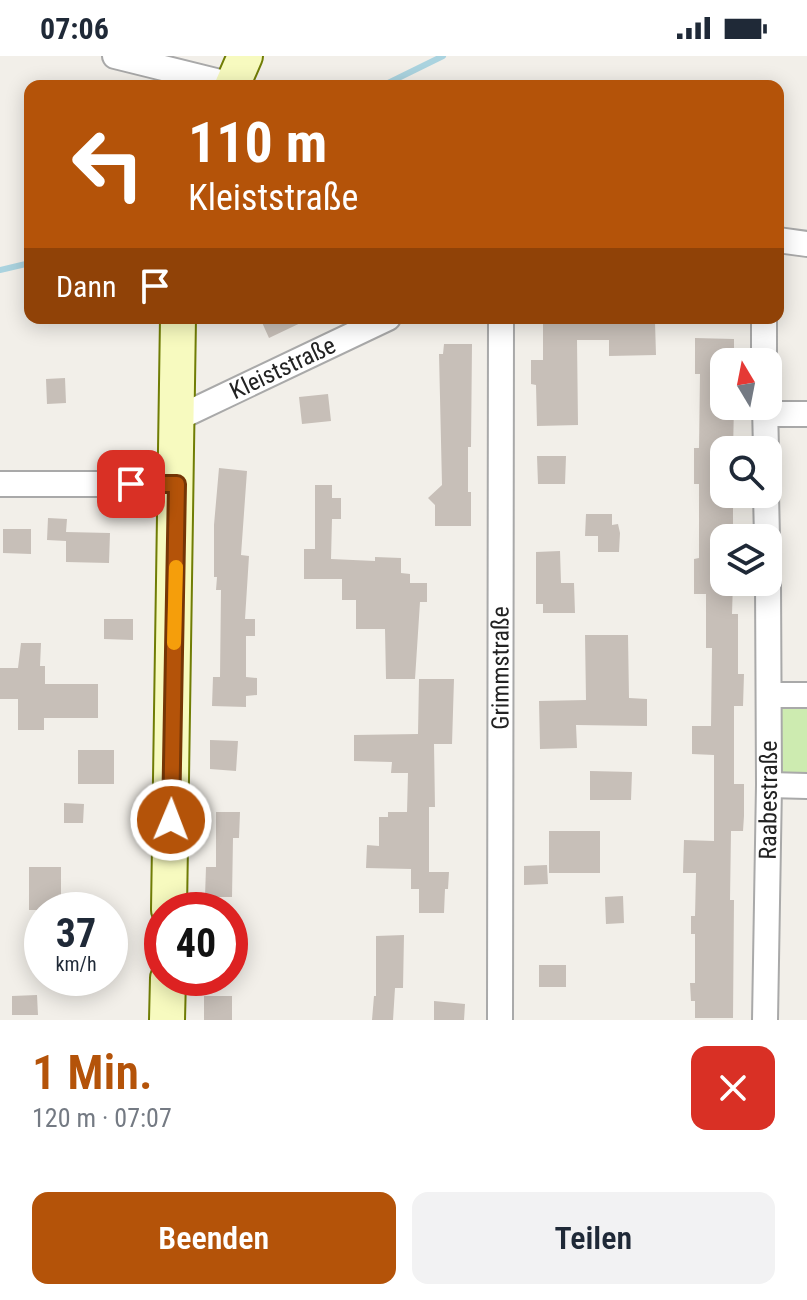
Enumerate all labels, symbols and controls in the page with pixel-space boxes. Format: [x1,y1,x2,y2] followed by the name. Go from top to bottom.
[40,11,109,46] text: 07:06
[188,110,327,176] text: 110 m
[56,112,160,216] icon: left
[188,177,358,219] text: Kleiststraße
[133,264,177,308] icon: arrive
[56,269,117,304] text: Dann
[225,331,340,405] street label: Kleiststraße
[710,348,782,420] north arrow
[710,348,782,596] map controls
[710,436,782,508] button: search
[97,450,165,518] pin
[109,462,153,506] icon: arrive
[710,524,782,596] button: layers
[486,606,515,730] street label: Grimmstraße
[754,740,783,860] street label: Raabestraße
[129,778,213,862] position arrow
[144,892,248,996] speed limit sign: 40
[56,910,96,957] text: 37
[55,952,97,976] text: km/h
[32,1044,153,1101] text: 1 Min.
[691,1046,775,1130] button: close
[32,1103,172,1133] text: 120 m · 07:07
[32,1192,396,1284] button: Beenden
[412,1192,775,1284] button: Teilen

